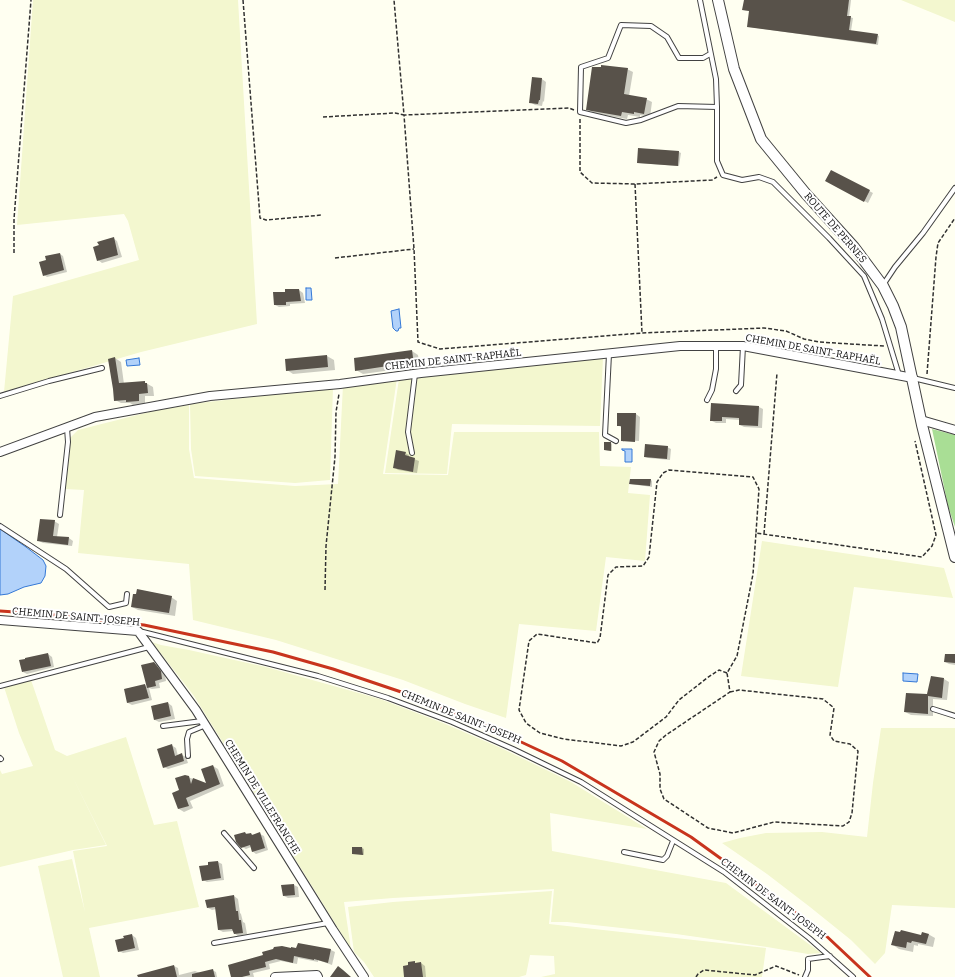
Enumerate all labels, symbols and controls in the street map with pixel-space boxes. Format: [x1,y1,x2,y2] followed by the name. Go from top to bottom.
[801,190,869,266] street label: ROUTE DE PERNES
[744,332,882,368] street label: CHEMIN DE SAINT-RAPHAËL
[384,347,522,373] street label: CHEMIN DE SAINT-RAPHAËL
[12,605,140,629] street label: CHEMIN DE SAINT-JOSEPH
[399,687,523,747] street label: CHEMIN DE SAINT-JOSEPH
[222,737,302,857] street label: CHEMIN DE VILLEFRANCHE
[718,856,828,942] street label: CHEMIN DE SAINT-JOSEPH

